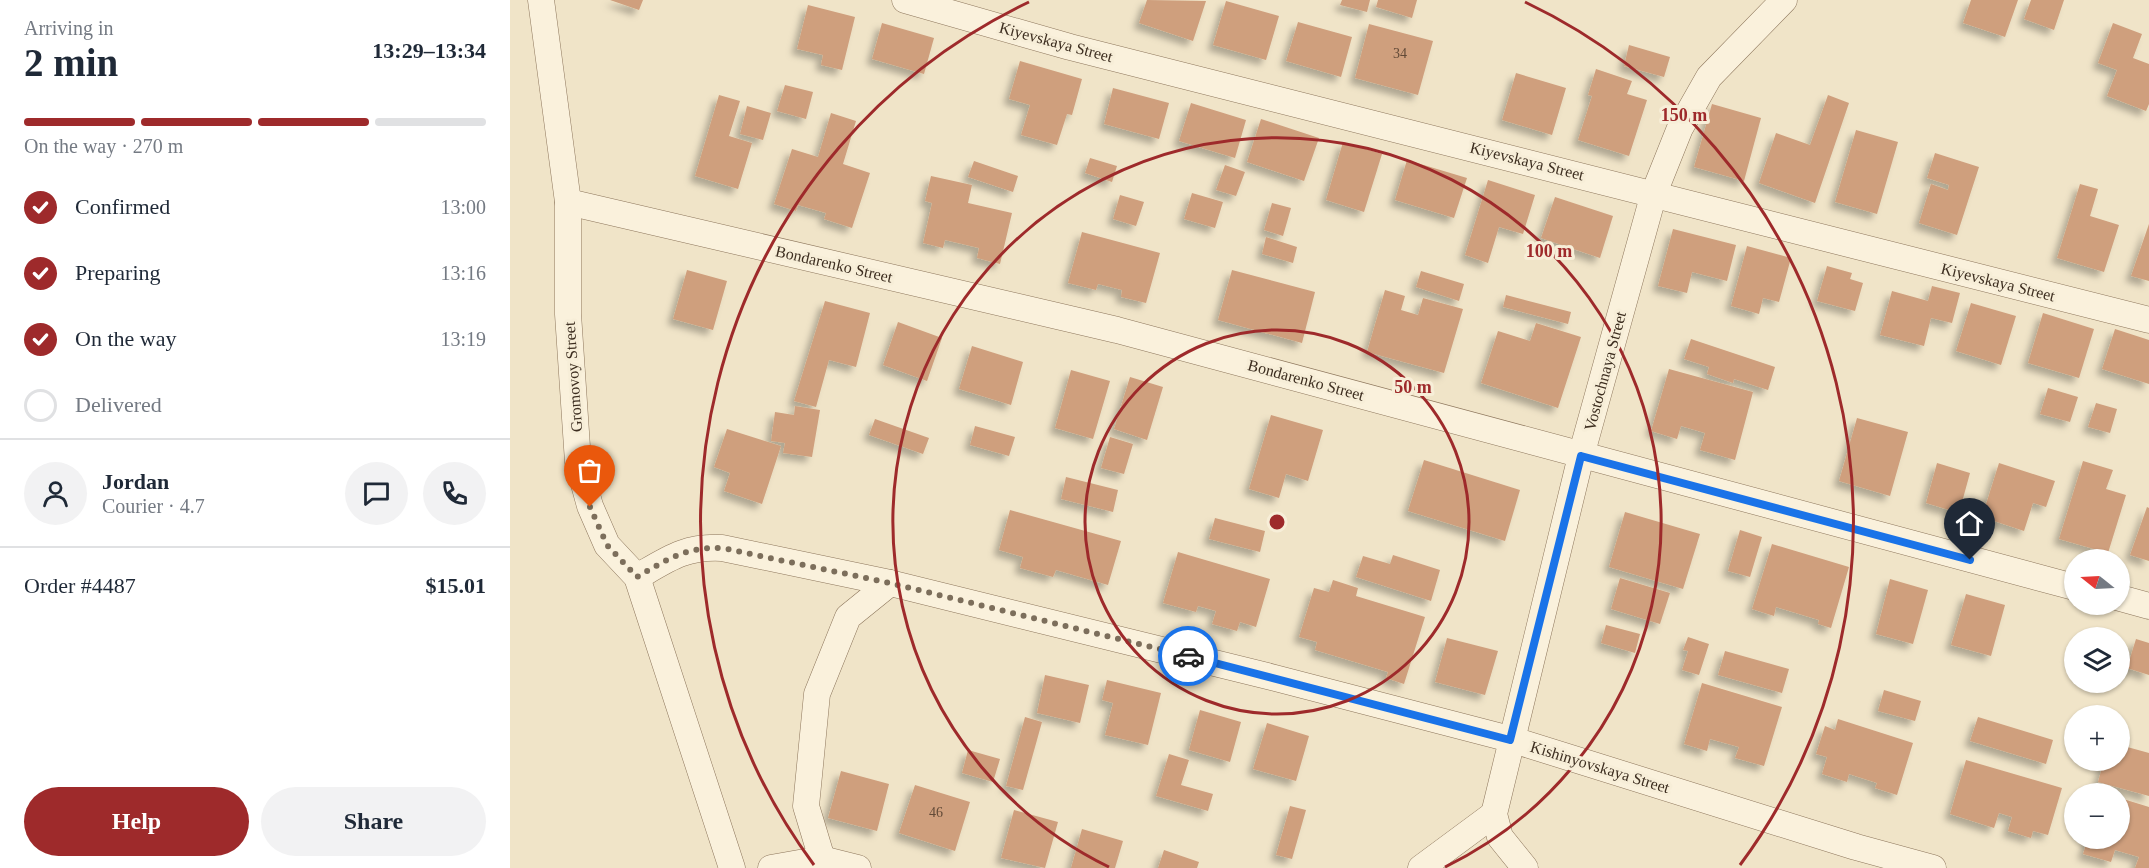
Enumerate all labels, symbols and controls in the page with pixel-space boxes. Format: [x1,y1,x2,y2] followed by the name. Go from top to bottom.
[24,17,113,39] text: Arriving in
[997,19,1115,66] street label: Kiyevskaya Street
[372,38,486,63] text: 13:29–13:34
[24,41,118,84] text: 2 min
[1393,46,1407,61] house number: 34
[1661,105,1707,125] text: 150 m
[24,135,183,157] text: On the way · 270 m
[1468,139,1586,184] street label: Kiyevskaya Street
[24,191,57,224] icon: check
[75,194,170,219] text: Confirmed
[440,196,486,218] text: 13:00
[1526,241,1572,261] text: 100 m
[774,242,895,286] street label: Bondarenko Street
[24,257,57,290] icon: check
[75,260,161,285] text: Preparing
[1939,260,2057,305] street label: Kiyevskaya Street
[440,262,486,284] text: 13:16
[1581,309,1630,433] street label: Vostochnaya Street
[561,321,586,433] street label: Gromovoy Street
[24,323,57,356] icon: check
[75,326,176,351] text: On the way
[440,328,486,350] text: 13:19
[1246,356,1366,404] street label: Bondarenko Street
[1394,377,1432,397] text: 50 m
[75,392,162,417] text: Delivered
[564,445,615,507] pin
[573,454,606,487] icon: bag
[24,462,87,525] button: person
[345,462,408,525] button: chat
[423,462,486,525] button: phone
[102,469,169,494] text: Jordan
[102,495,205,517] text: Courier · 4.7
[1944,498,1995,560] pin
[1953,507,1986,540] icon: home
[1267,512,1287,532] centre of rings
[2064,549,2130,615] north arrow
[2064,549,2130,849] map controls
[24,573,136,598] text: Order #4487
[426,573,486,598] text: $15.01
[1158,626,1218,686] courier
[2064,627,2130,693] button: layers
[1172,640,1205,673] icon: car
[2064,705,2130,771] button: +
[1528,738,1672,797] street label: Kishinyovskaya Street
[2064,783,2130,849] button: −
[24,787,249,856] button: Help
[261,787,486,856] button: Share
[929,805,943,820] house number: 46

